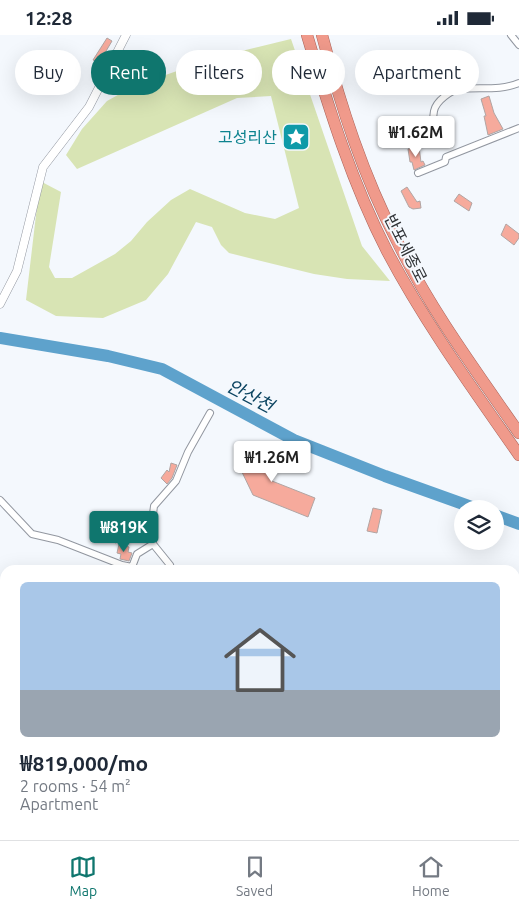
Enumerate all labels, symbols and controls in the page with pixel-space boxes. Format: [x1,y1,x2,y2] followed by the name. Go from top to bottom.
[25,7,73,29] text: 12:28
[15,50,81,95] chip: Buy
[91,50,166,95] chip: Rent
[176,50,262,95] chip: Filters
[272,50,345,95] chip: New
[355,50,479,95] chip: Apartment
[375,115,457,158] pin: ₩1.62M
[281,122,311,152] place icon: 고성리산
[389,123,443,141] text: ₩1.62M
[218,128,277,146] place label: 고성리산
[381,211,431,285] street label: 반포세종로
[224,375,279,417] water label: 안산천
[231,441,313,483] pin: ₩1.26M
[245,448,299,466] text: ₩1.26M
[454,500,504,550] map controls
[454,500,504,550] button: layers
[89,511,159,553] pin: ₩819K
[100,518,148,536] text: ₩819K
[215,615,305,705] icon: home
[20,751,148,775] text: ₩819,000/mo
[20,777,131,795] text: 2 rooms · 54 m²
[20,795,98,813] text: Apartment
[69,853,97,899] tab: Map
[236,853,273,899] tab: Saved
[412,853,450,899] tab: Home

